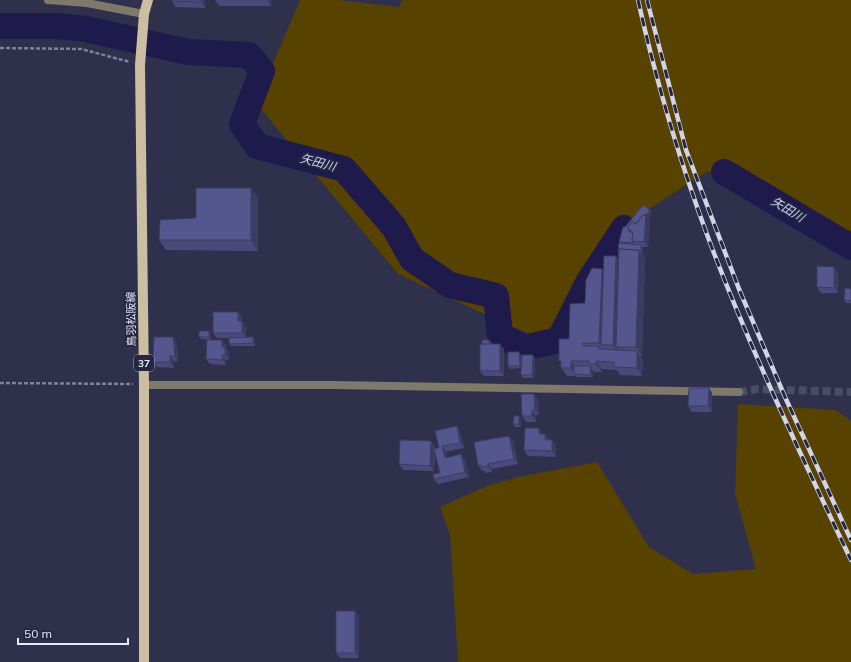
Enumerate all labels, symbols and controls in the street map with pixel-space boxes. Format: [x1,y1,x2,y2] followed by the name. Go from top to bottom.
[299,150,339,174] water label: 矢田川
[769,193,809,226] water label: 矢田川
[124,291,138,347] street label: 鳥羽松阪線
[134,355,154,371] road number: 37
[18,620,128,646] scale bar
[24,626,52,641] text: 50 m

